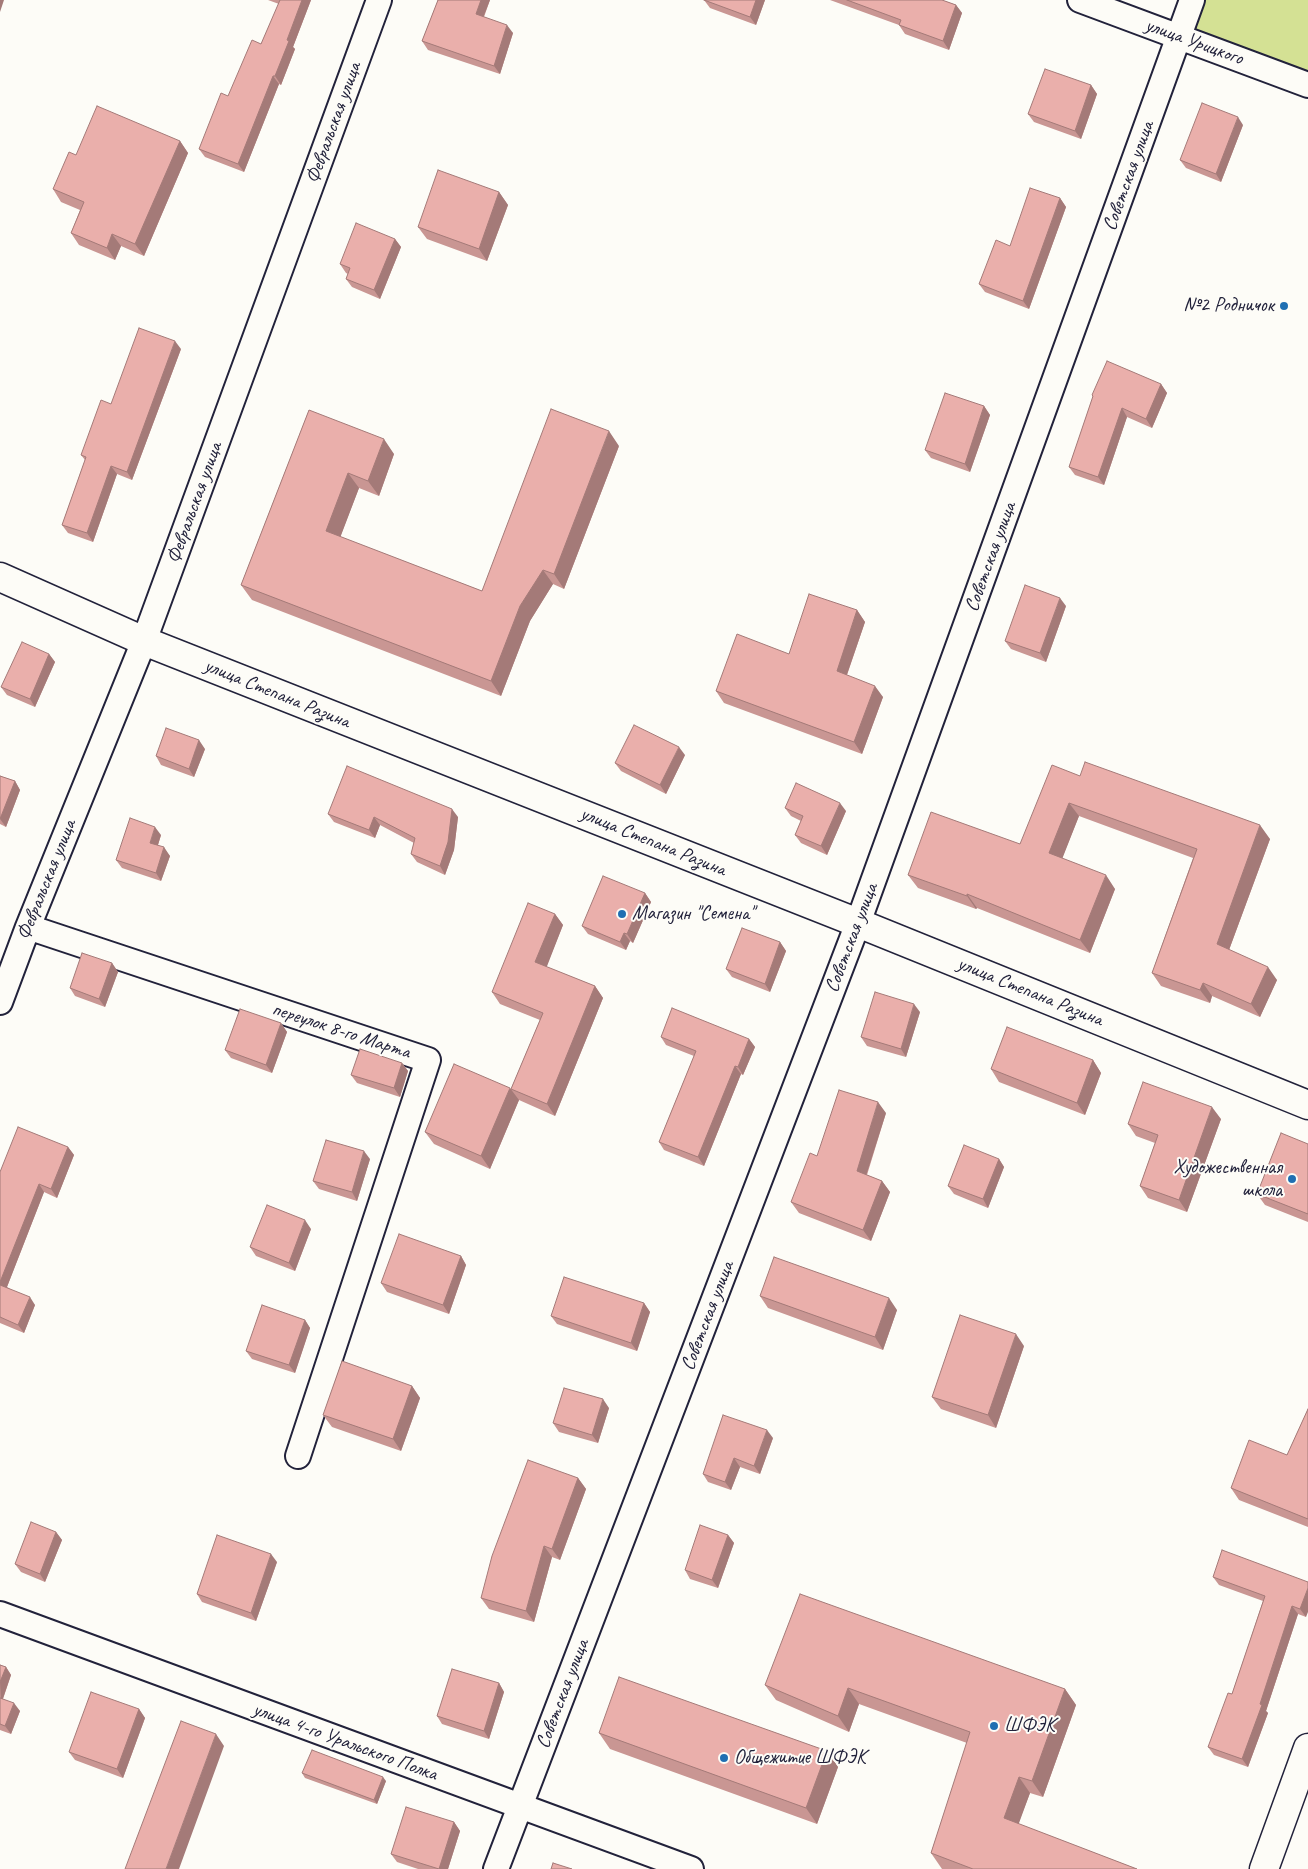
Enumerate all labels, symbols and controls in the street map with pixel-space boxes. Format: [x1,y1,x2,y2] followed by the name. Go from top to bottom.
[1142,13,1246,71] street label: улица Урицкого
[301,59,367,187] street label: Февральская улица
[1098,118,1160,234] street label: Советская улица
[1183,294,1274,318] place label: №2 Родничок
[1278,300,1290,312] marker: №2 Родничок
[162,439,228,567] street label: Февральская улица
[960,499,1022,615] street label: Советская улица
[201,654,353,734] street label: улица Степана Разина
[577,802,729,882] street label: улица Степана Разина
[12,817,82,943] street label: Февральская улица
[820,880,884,996] street label: Советская улица
[632,902,754,926] place label: Магазин "Семена"
[616,908,628,920] marker: Магазин "Семена"
[954,952,1106,1032] street label: улица Степана Разина
[269,997,413,1065] street label: переулок 8-го Марта
[1174,1156,1282,1203] place label: Художественная школа
[1286,1173,1298,1185] marker: Художественная школа
[676,1258,740,1374] street label: Советская улица
[531,1636,595,1752] street label: Советская улица
[250,1698,440,1786] street label: улица 4-го Уральского Полка
[1004,1714,1055,1738] place label: ШФЭК
[988,1720,1000,1732] marker: ШФЭК
[734,1746,866,1770] place label: Общежитие ШФЭК
[718,1752,730,1764] marker: Общежитие ШФЭК

